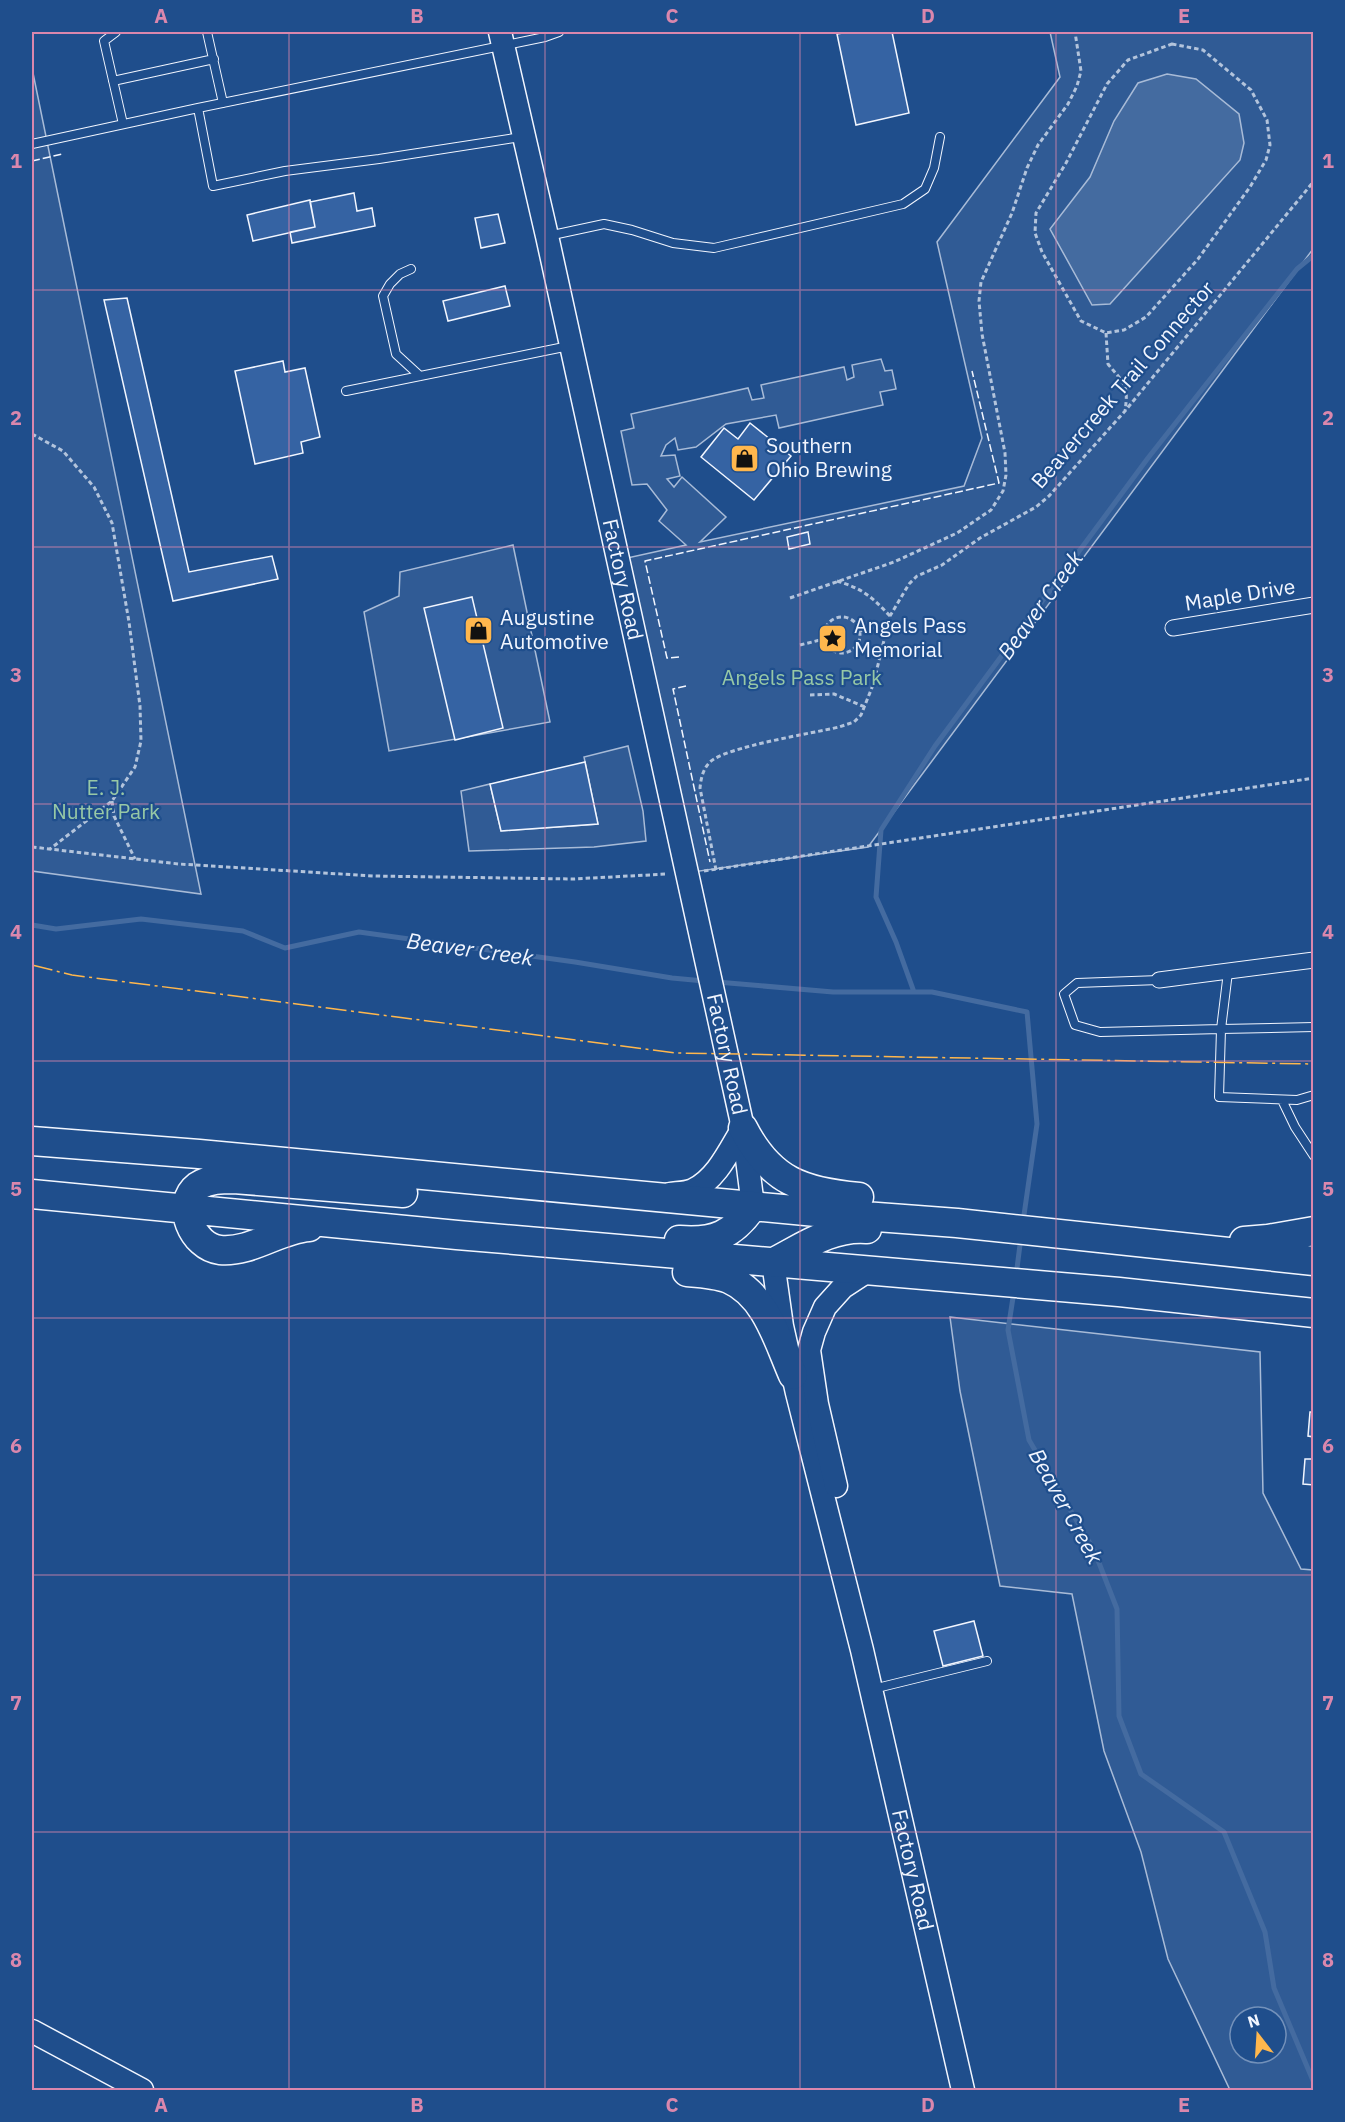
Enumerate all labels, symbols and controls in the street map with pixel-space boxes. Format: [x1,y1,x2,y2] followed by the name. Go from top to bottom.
[154,2,168,29] text: A
[410,2,424,29] text: B
[665,2,679,29] text: C
[921,2,935,29] text: D
[1178,2,1190,29] text: E
[10,147,22,174] text: 1
[1322,147,1334,174] text: 1
[1024,275,1220,494] street label: Beavercreek Trail Connector
[10,404,22,431] text: 2
[1322,404,1334,431] text: 2
[766,431,892,483] place label: Southern Ohio Brewing
[729,442,761,474] shop icon: Southern Ohio Brewing
[597,516,650,643] street label: Factory Road
[990,544,1089,665] water label: Beaver Creek
[1183,571,1297,617] street label: Maple Drive
[500,603,609,655] place label: Augustine Automotive
[854,611,967,663] place label: Angels Pass Memorial
[463,614,495,646] shop icon: Augustine Automotive
[817,622,849,654] place icon: Angels Pass Memorial
[10,661,22,688] text: 3
[1322,661,1334,688] text: 3
[722,663,882,691] park label: Angels Pass Park
[52,773,160,825] park label: E. J. Nutter Park
[10,918,22,945] text: 4
[1322,918,1334,945] text: 4
[405,925,536,972] water label: Beaver Creek
[701,991,755,1117] street label: Factory Road
[10,1175,22,1202] text: 5
[1322,1175,1334,1202] text: 5
[10,1432,22,1459] text: 6
[1322,1432,1334,1459] text: 6
[1023,1443,1110,1569] water label: Beaver Creek
[10,1689,22,1716] text: 7
[1322,1689,1334,1716] text: 7
[886,1806,941,1933] street label: Factory Road
[10,1946,22,1973] text: 8
[1322,1946,1334,1973] text: 8
[1228,2005,1288,2065] north arrow
[1245,2009,1262,2032] text: N
[154,2091,168,2118] text: A
[410,2091,424,2118] text: B
[665,2091,679,2118] text: C
[921,2091,935,2118] text: D
[1178,2091,1190,2118] text: E

